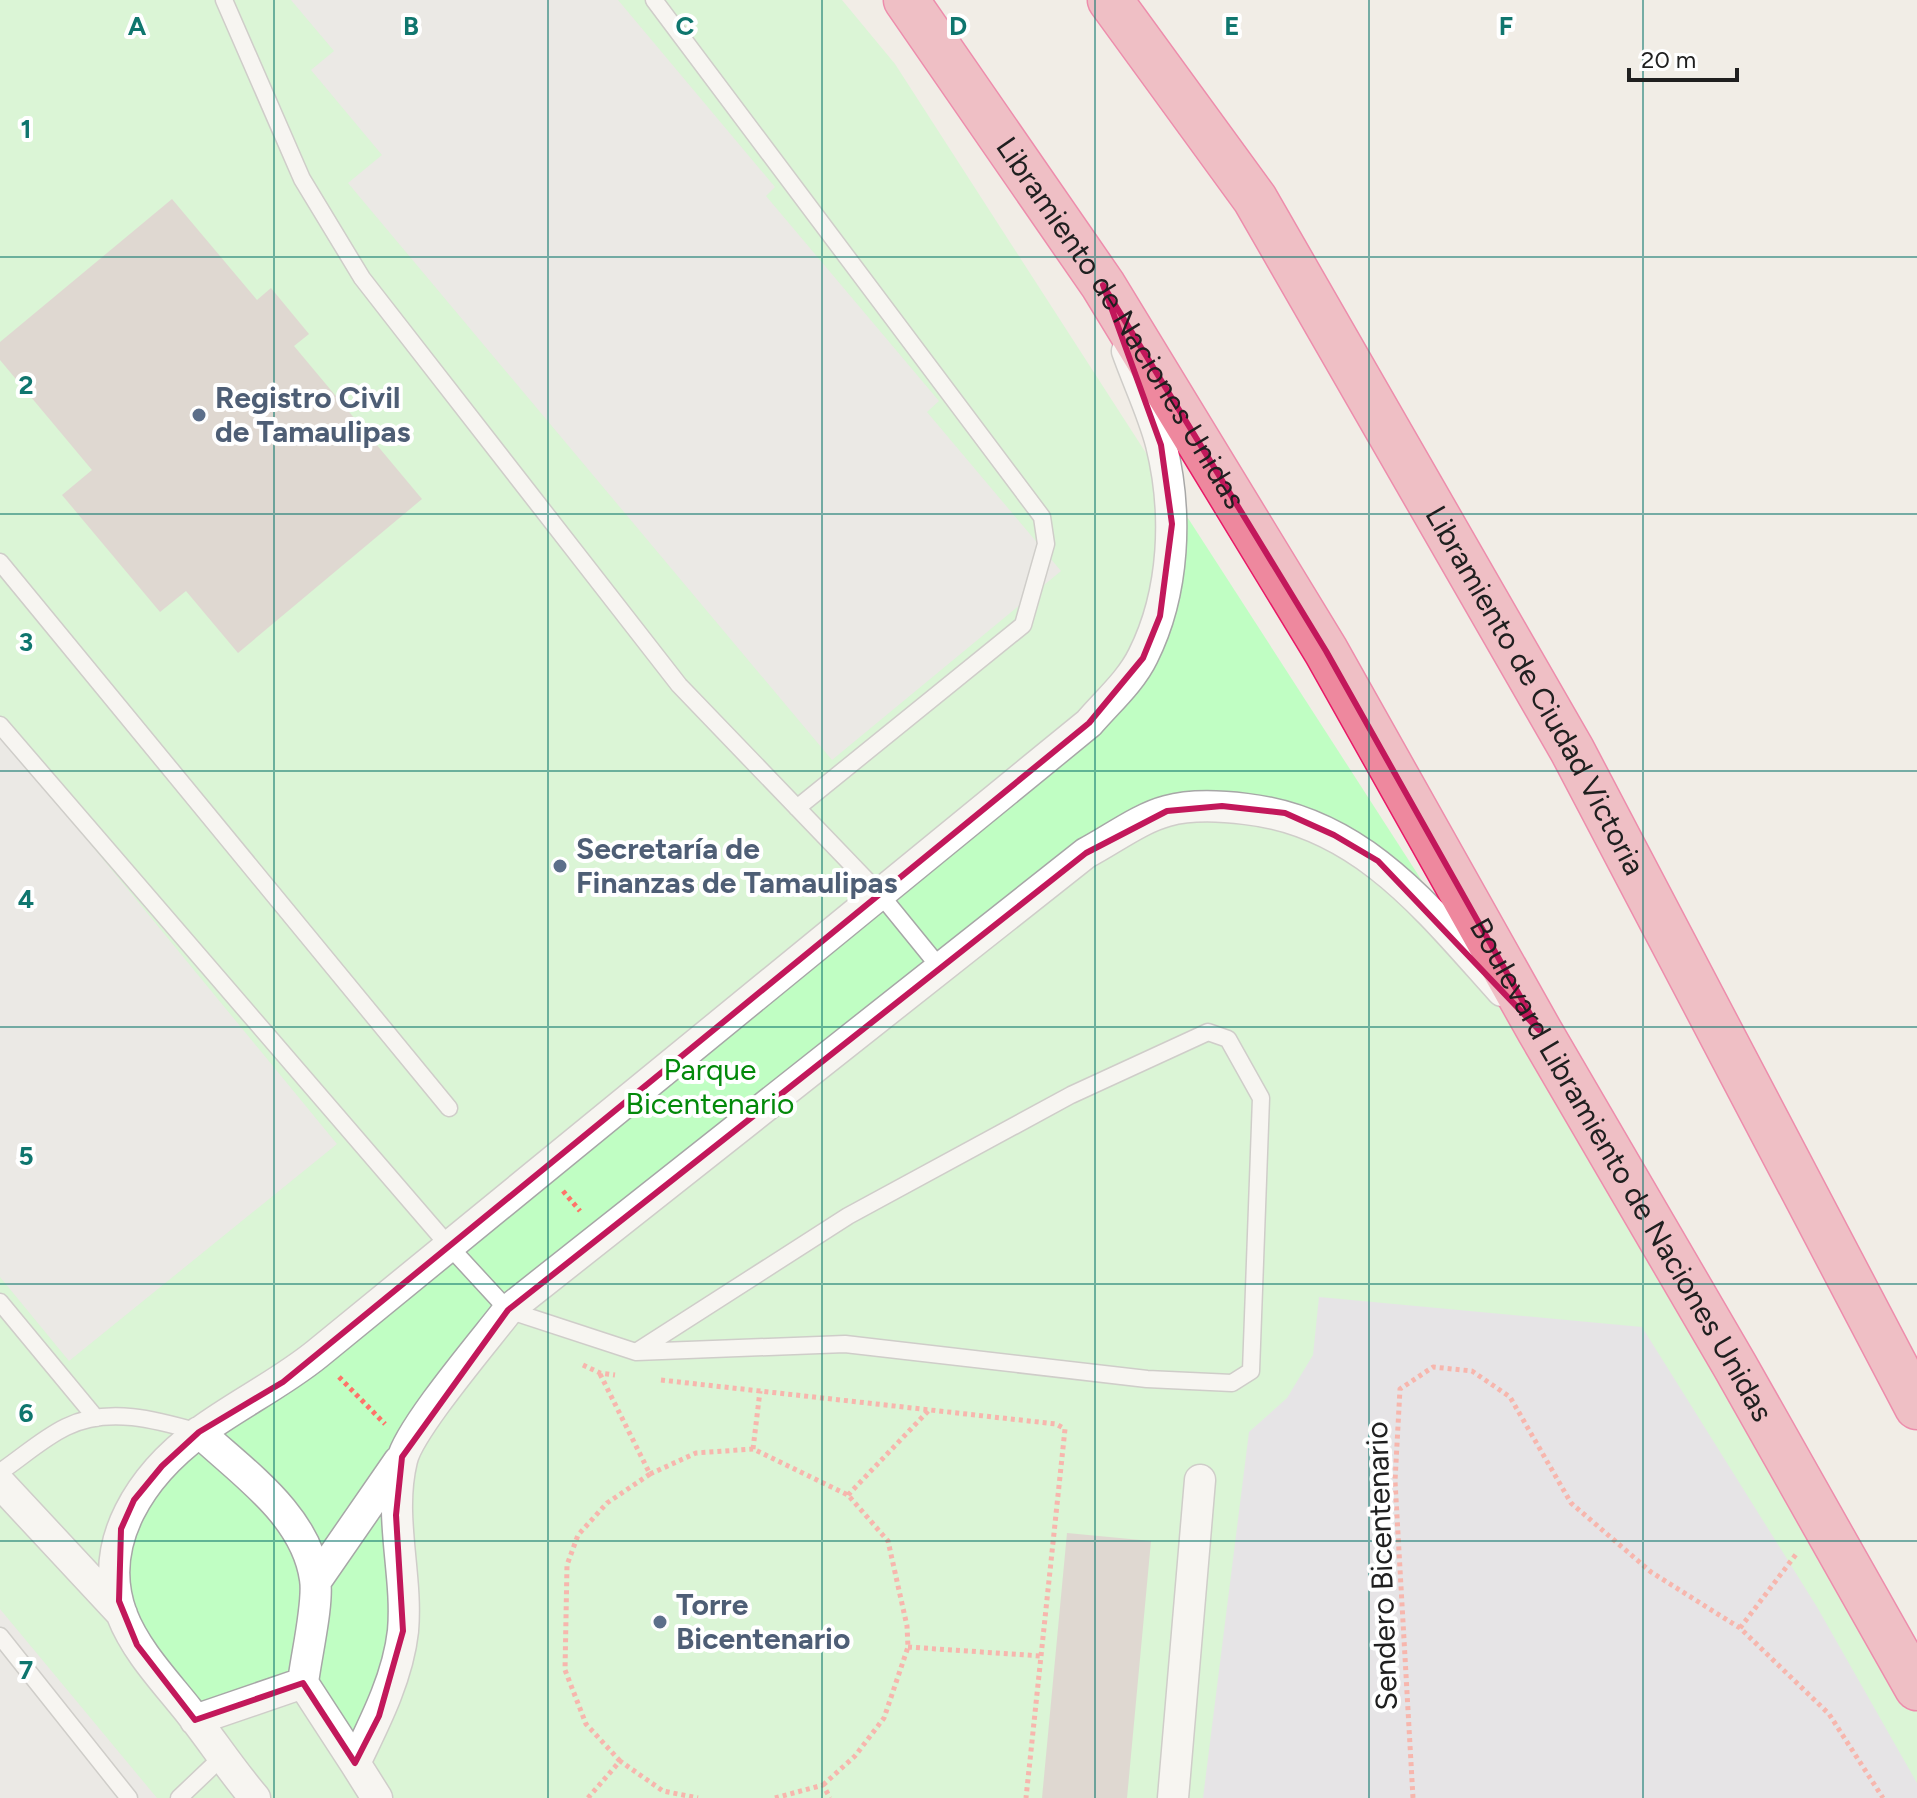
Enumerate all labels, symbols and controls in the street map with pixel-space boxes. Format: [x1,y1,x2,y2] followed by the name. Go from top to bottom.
[128,10,147,42] text: A
[403,10,419,42] text: B
[676,10,695,42] text: C
[949,10,967,42] text: D
[1224,10,1240,42] text: E
[1499,10,1513,42] text: F
[1629,32,1737,82] scale bar
[1641,45,1696,74] text: 20 m
[21,113,31,145] text: 1
[988,130,1254,515] street label: Libramiento de Naciones Unidas
[18,369,34,401] text: 2
[215,379,411,450] place label: Registro Civil de Tamaulipas
[190,406,208,424] marker: Registro Civil de Tamaulipas
[1418,499,1653,881] street label: Libramiento de Ciudad Victoria
[19,626,33,658] text: 3
[576,830,898,901] place label: Secretaría de Finanzas de Tamaulipas
[551,857,569,875] marker: Secretaría de Finanzas de Tamaulipas
[18,883,34,915] text: 4
[1462,911,1781,1428] street label: Boulevard Libramiento de Naciones Unidas
[626,1051,794,1122] park label: Parque Bicentenario
[18,1140,34,1172] text: 5
[18,1397,34,1429] text: 6
[1358,1421,1405,1711] street label: Sendero Bicentenario
[676,1586,850,1657] place label: Torre Bicentenario
[651,1613,669,1631] marker: Torre Bicentenario
[19,1654,33,1686] text: 7

